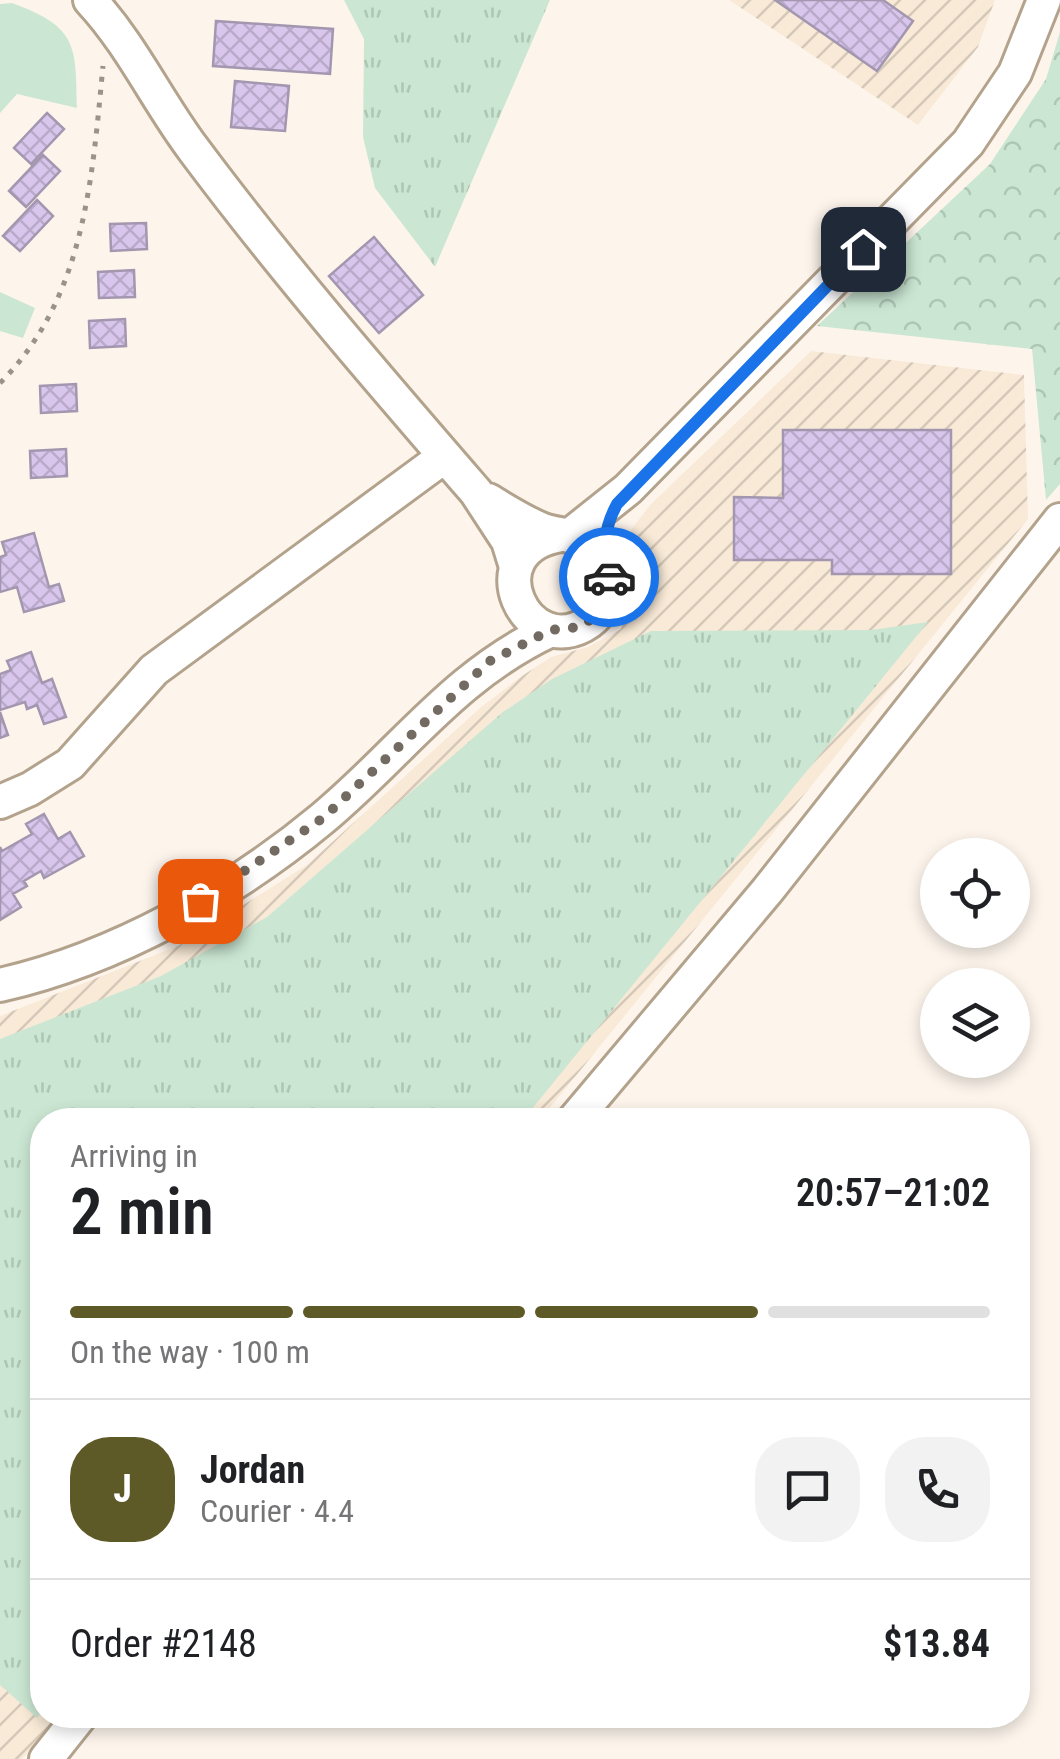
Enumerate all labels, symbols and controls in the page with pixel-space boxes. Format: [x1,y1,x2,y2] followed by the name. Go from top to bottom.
[821,207,906,292] pin
[836,222,891,277] icon: home
[559,527,659,627] courier
[582,550,637,605] icon: car
[920,838,1030,1078] map controls
[920,838,1030,948] button: locate
[158,859,243,944] pin
[173,874,228,929] icon: bag
[920,968,1030,1078] button: layers
[70,1137,198,1175] text: Arriving in
[796,1171,990,1215] text: 20:57–21:02
[70,1174,214,1250] text: 2 min
[70,1333,310,1371] text: On the way · 100 m
[755,1437,860,1542] button: chat
[885,1437,990,1542] button: phone
[200,1448,305,1492] text: Jordan
[113,1467,132,1511] text: J
[200,1492,354,1530] text: Courier · 4.4
[70,1622,257,1666] text: Order #2148
[883,1622,990,1666] text: $13.84

